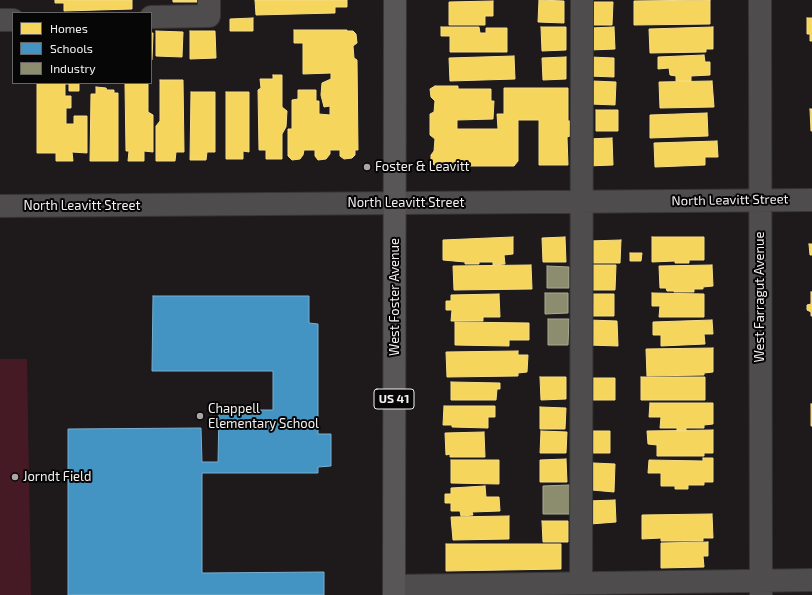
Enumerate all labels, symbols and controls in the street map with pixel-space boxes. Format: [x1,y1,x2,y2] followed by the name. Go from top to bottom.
[12,12,152,84] legend
[50,21,88,35] text: Homes
[50,41,93,55] text: Schools
[50,61,96,75] text: Industry
[375,159,470,175] place label: Foster & Leavitt
[362,162,372,172] marker: Foster & Leavitt
[671,191,789,209] street label: North Leavitt Street
[348,195,464,211] street label: North Leavitt Street
[24,198,140,214] street label: North Leavitt Street
[752,231,768,363] street label: West Farragut Avenue
[387,238,403,356] street label: West Foster Avenue
[374,389,414,409] road number: US 41
[208,401,319,432] place label: Chappell Elementary School
[195,411,205,421] marker: Chappell Elementary School
[23,469,91,485] place label: Jorndt Field
[10,472,20,482] marker: Jorndt Field

